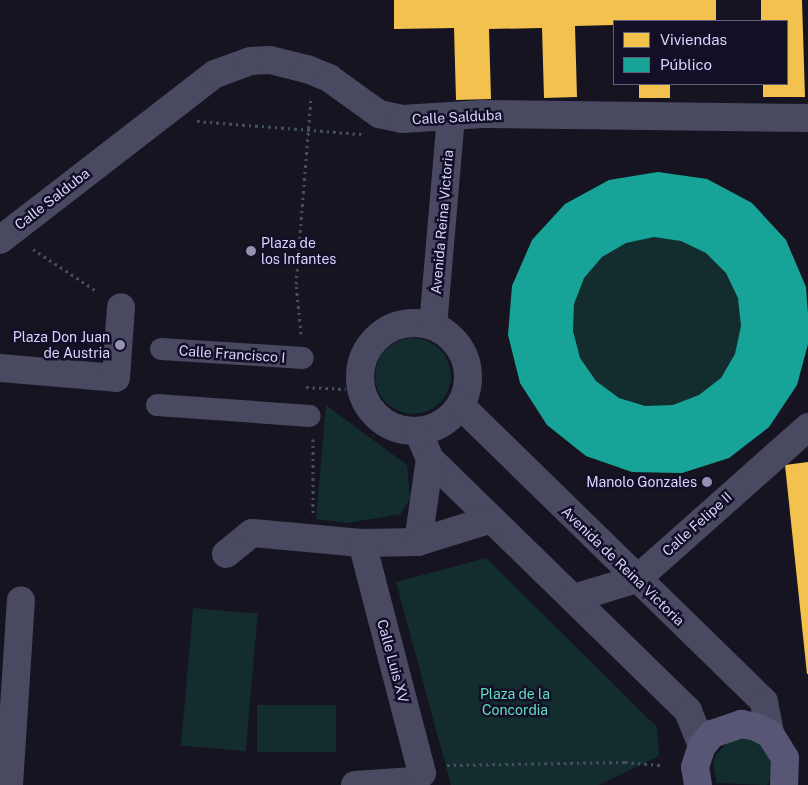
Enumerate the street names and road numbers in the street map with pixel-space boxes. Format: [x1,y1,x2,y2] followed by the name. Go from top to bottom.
[412,106,502,128] street label: Calle Salduba
[427,149,457,295] street label: Avenida Reina Victoria
[11,165,93,233] street label: Calle Salduba
[178,342,286,366] street label: Calle Francisco I
[659,488,735,560] street label: Calle Felipe II
[558,503,688,629] street label: Avenida de Reina Victoria
[374,617,412,705] street label: Calle Luis XV

